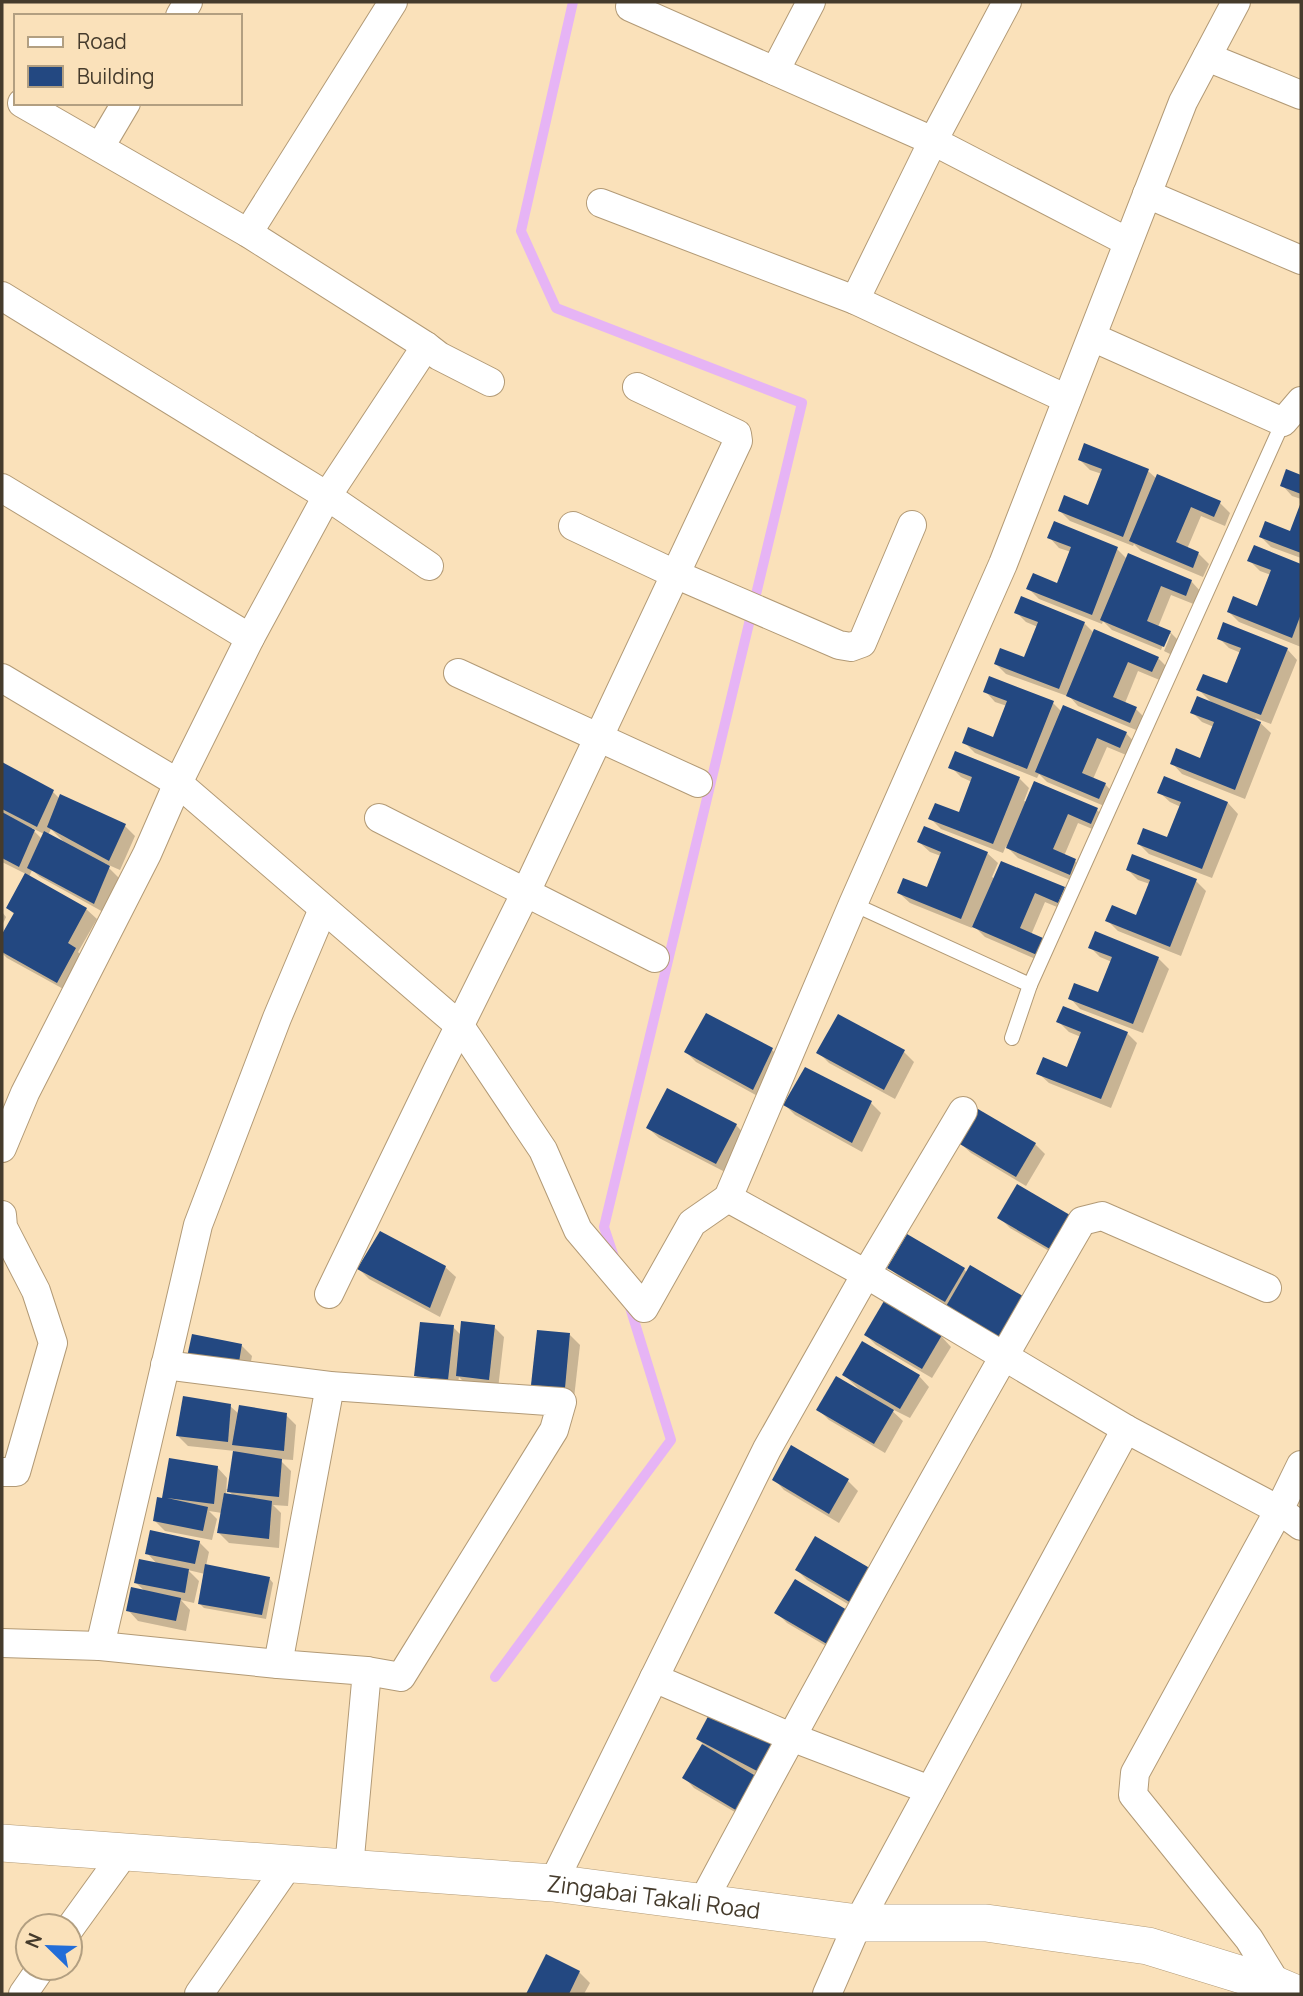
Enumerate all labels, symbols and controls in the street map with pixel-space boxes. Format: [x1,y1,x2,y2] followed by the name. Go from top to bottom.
[14,14,242,105] legend
[77,27,127,55] text: Road
[77,62,154,90] text: Building
[545,1866,762,1926] street label: Zingabai Takali Road
[14,1912,84,1982] north arrow
[19,1929,48,1952] text: N

